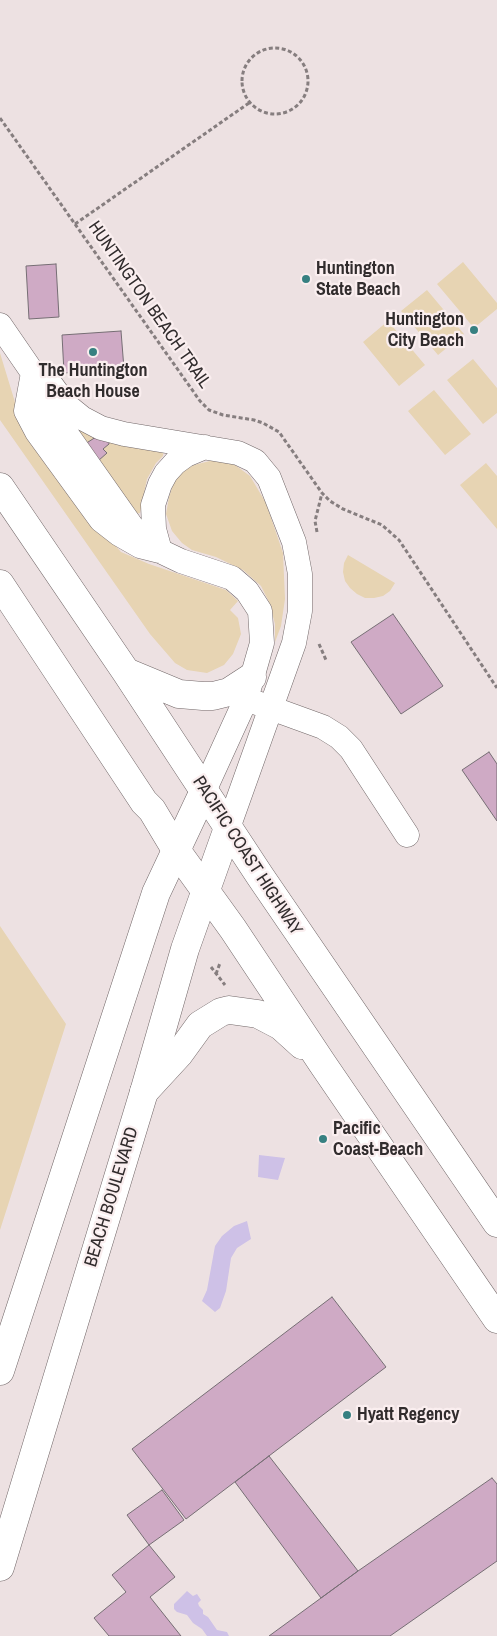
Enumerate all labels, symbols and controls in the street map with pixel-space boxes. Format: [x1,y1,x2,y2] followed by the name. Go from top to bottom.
[83,217,215,393] street label: HUNTINGTON BEACH TRAIL
[316,258,400,300] place label: Huntington State Beach
[300,273,312,285] marker: Huntington State Beach
[385,309,464,352] place label: Huntington City Beach
[468,324,480,336] marker: Huntington City Beach
[87,346,99,358] marker: The Huntington Beach House
[38,360,148,402] place label: The Huntington Beach House
[188,772,306,940] street label: PACIFIC COAST HIGHWAY
[333,1118,423,1160] place label: Pacific Coast-Beach
[80,1125,144,1269] street label: BEACH BOULEVARD
[317,1133,329,1145] marker: Pacific Coast-Beach
[357,1404,460,1426] place label: Hyatt Regency
[341,1409,353,1421] marker: Hyatt Regency

